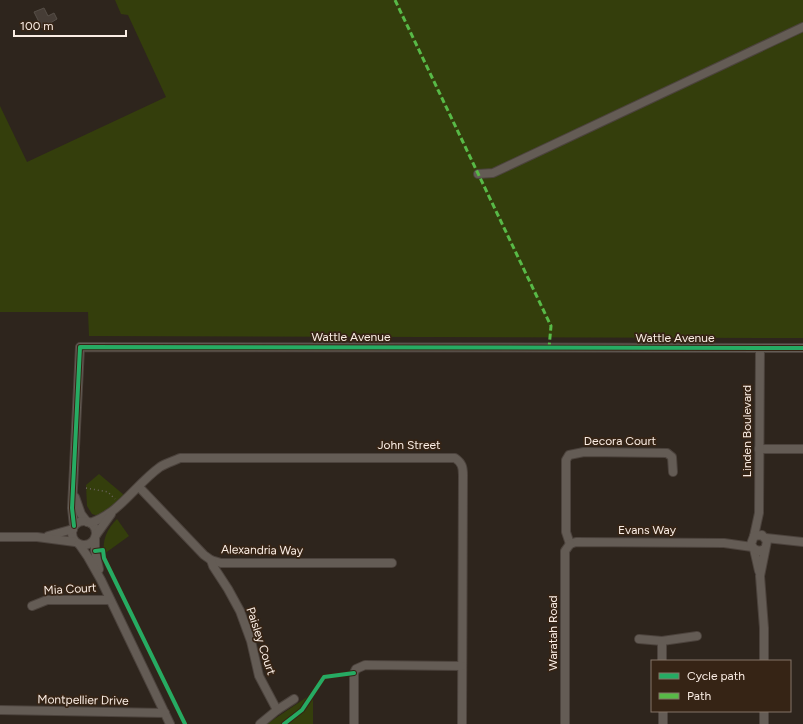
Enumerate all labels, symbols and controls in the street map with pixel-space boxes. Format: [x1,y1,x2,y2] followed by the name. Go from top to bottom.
[14,12,126,38] scale bar
[20,19,54,33] text: 100 m
[312,330,391,344] street label: Wattle Avenue
[636,331,715,345] street label: Wattle Avenue
[740,385,754,477] street label: Linden Boulevard
[584,434,657,448] street label: Decora Court
[377,438,441,452] street label: John Street
[618,523,677,537] street label: Evans Way
[221,542,304,558] street label: Alexandria Way
[43,581,97,597] street label: Mia Court
[546,595,560,671] street label: Waratah Road
[243,605,279,677] street label: Paisley Court
[651,660,791,712] legend
[687,669,745,683] text: Cycle path
[687,689,711,703] text: Path
[37,692,129,708] street label: Montpellier Drive

